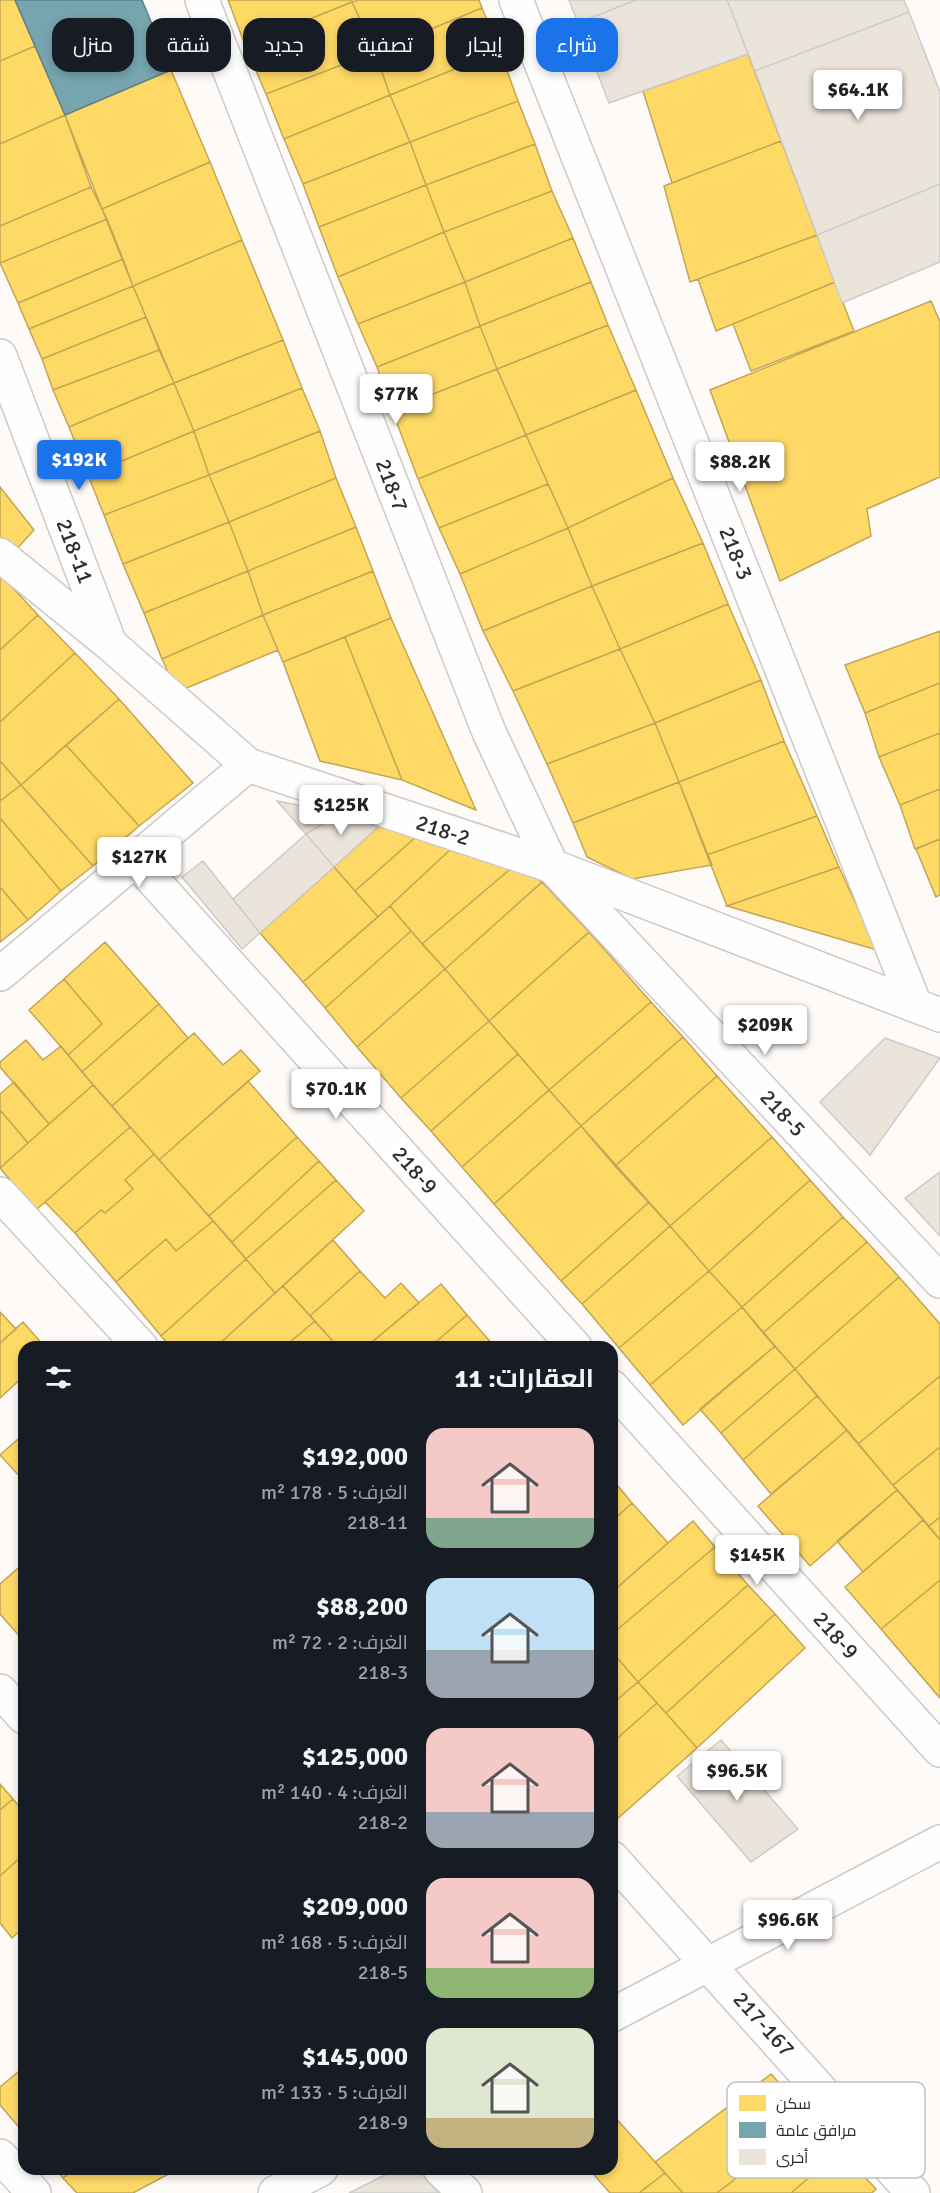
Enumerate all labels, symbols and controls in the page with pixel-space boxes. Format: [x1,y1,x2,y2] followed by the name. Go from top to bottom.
[52,18,134,72] chip: منزل
[146,18,231,72] chip: شقة
[243,18,325,72] chip: جديد
[337,18,434,72] chip: تصفية
[446,18,524,72] chip: إيجار
[536,18,618,72] chip: شراء
[809,70,907,121] pin: $64.1K
[827,77,889,102] text: $64.1K
[360,374,432,425] pin: $77K
[374,381,418,406] text: $77K
[37,440,121,491] pin: $192K
[691,442,789,493] pin: $88.2K
[51,447,107,472] text: $192K
[709,449,771,474] text: $88.2K
[370,455,414,515] street label: 218-7
[50,515,100,587] street label: 218-11
[713,522,759,584] street label: 218-3
[299,785,383,836] pin: $125K
[313,792,369,817] text: $125K
[413,809,473,851] street label: 218-2
[97,837,181,888] pin: $127K
[111,844,167,869] text: $127K
[723,1005,807,1056] pin: $209K
[737,1012,793,1037] text: $209K
[287,1069,385,1120] pin: $70.1K
[305,1076,367,1101] text: $70.1K
[754,1084,812,1142] street label: 218-5
[386,1140,444,1200] street label: 218-9
[42,1361,75,1394] icon: filters
[454,1363,594,1395] text: العقارات: 11
[302,1441,408,1473] text: $192,000
[474,1452,546,1524] icon: home
[261,1480,408,1505] text: الغرف: 5 · 178 m²
[347,1510,408,1535] text: 218-11
[715,1535,799,1586] pin: $145K
[729,1542,785,1567] text: $145K
[316,1591,408,1623] text: $88,200
[474,1602,546,1674] icon: home
[807,1605,865,1665] street label: 218-9
[272,1630,408,1655] text: الغرف: 2 · 72 m²
[358,1660,408,1685] text: 218-3
[302,1741,408,1773] text: $125,000
[688,1751,786,1802] pin: $96.5K
[474,1752,546,1824] icon: home
[706,1758,768,1783] text: $96.5K
[261,1780,408,1805] text: الغرف: 4 · 140 m²
[358,1810,408,1835] text: 218-2
[302,1891,408,1923] text: $209,000
[739,1900,837,1951] pin: $96.6K
[474,1902,546,1974] icon: home
[757,1907,819,1932] text: $96.6K
[261,1930,408,1955] text: الغرف: 5 · 168 m²
[358,1960,408,1985] text: 218-5
[728,1986,800,2062] street label: 217-167
[302,2041,408,2073] text: $145,000
[474,2052,546,2124] icon: home
[261,2080,408,2105] text: الغرف: 5 · 133 m²
[727,2082,925,2178] legend
[776,2094,811,2114] text: سكن
[358,2110,408,2135] text: 218-9
[776,2121,857,2141] text: مرافق عامة
[776,2148,808,2168] text: أخرى

